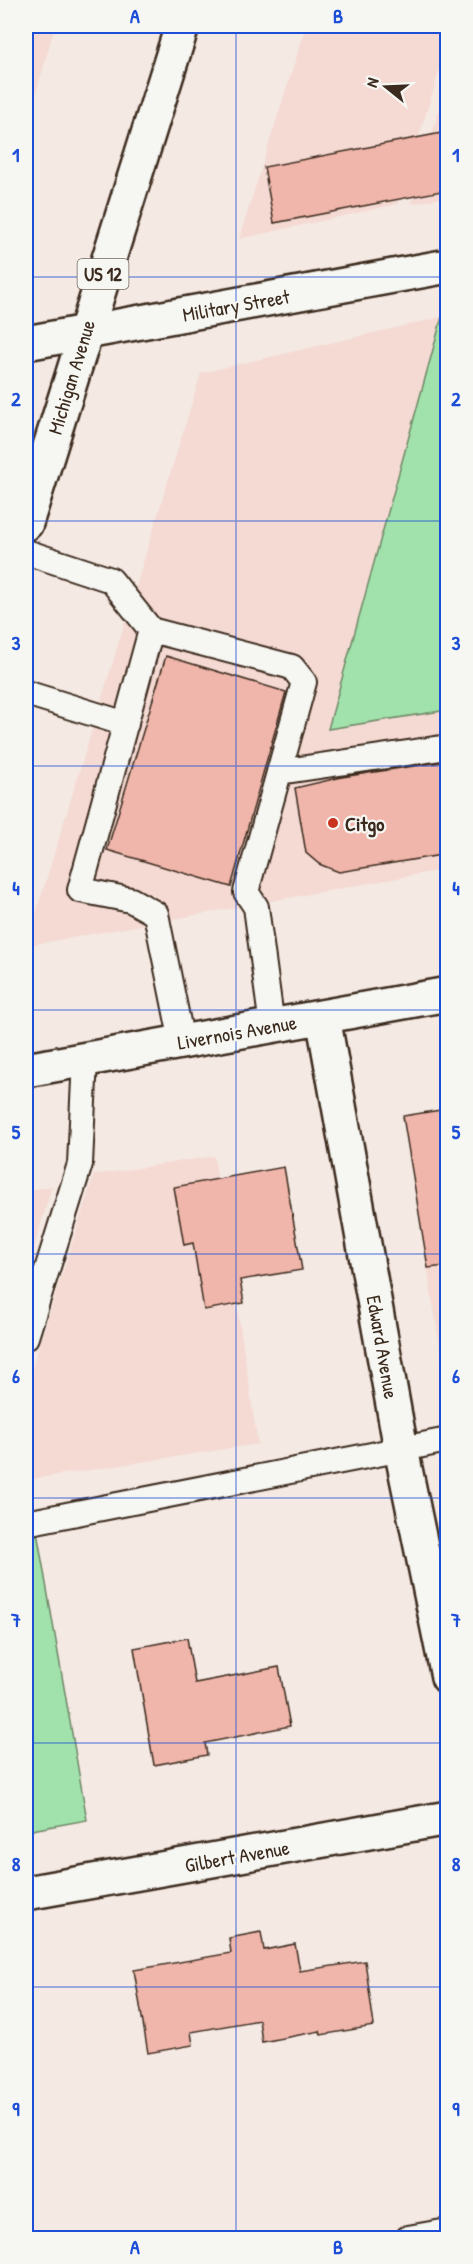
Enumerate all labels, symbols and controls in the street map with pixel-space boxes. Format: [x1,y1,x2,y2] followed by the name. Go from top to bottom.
[130,2,140,29] text: A
[333,2,343,29] text: B
[356,57,416,117] north arrow
[360,74,384,90] text: N
[12,141,20,168] text: 1
[452,141,460,168] text: 1
[78,259,128,289] road number: US 12
[180,282,293,328] street label: Military Street
[41,317,101,437] street label: Michigan Avenue
[11,385,21,412] text: 2
[451,385,461,412] text: 2
[12,629,21,656] text: 3
[452,629,461,656] text: 3
[345,810,384,838] place label: Citgo
[326,816,340,830] marker: Citgo
[12,874,20,901] text: 4
[452,874,460,901] text: 4
[175,1008,299,1056] street label: Livernois Avenue
[12,1118,21,1145] text: 5
[452,1118,461,1145] text: 5
[361,1293,405,1401] street label: Edward Avenue
[12,1362,20,1389] text: 6
[452,1362,460,1389] text: 6
[10,1606,21,1633] text: 7
[450,1606,461,1633] text: 7
[183,1834,291,1878] street label: Gilbert Avenue
[12,1850,21,1877] text: 8
[452,1850,461,1877] text: 8
[12,2095,20,2122] text: 9
[452,2095,460,2122] text: 9
[130,2233,140,2260] text: A
[333,2233,343,2260] text: B

